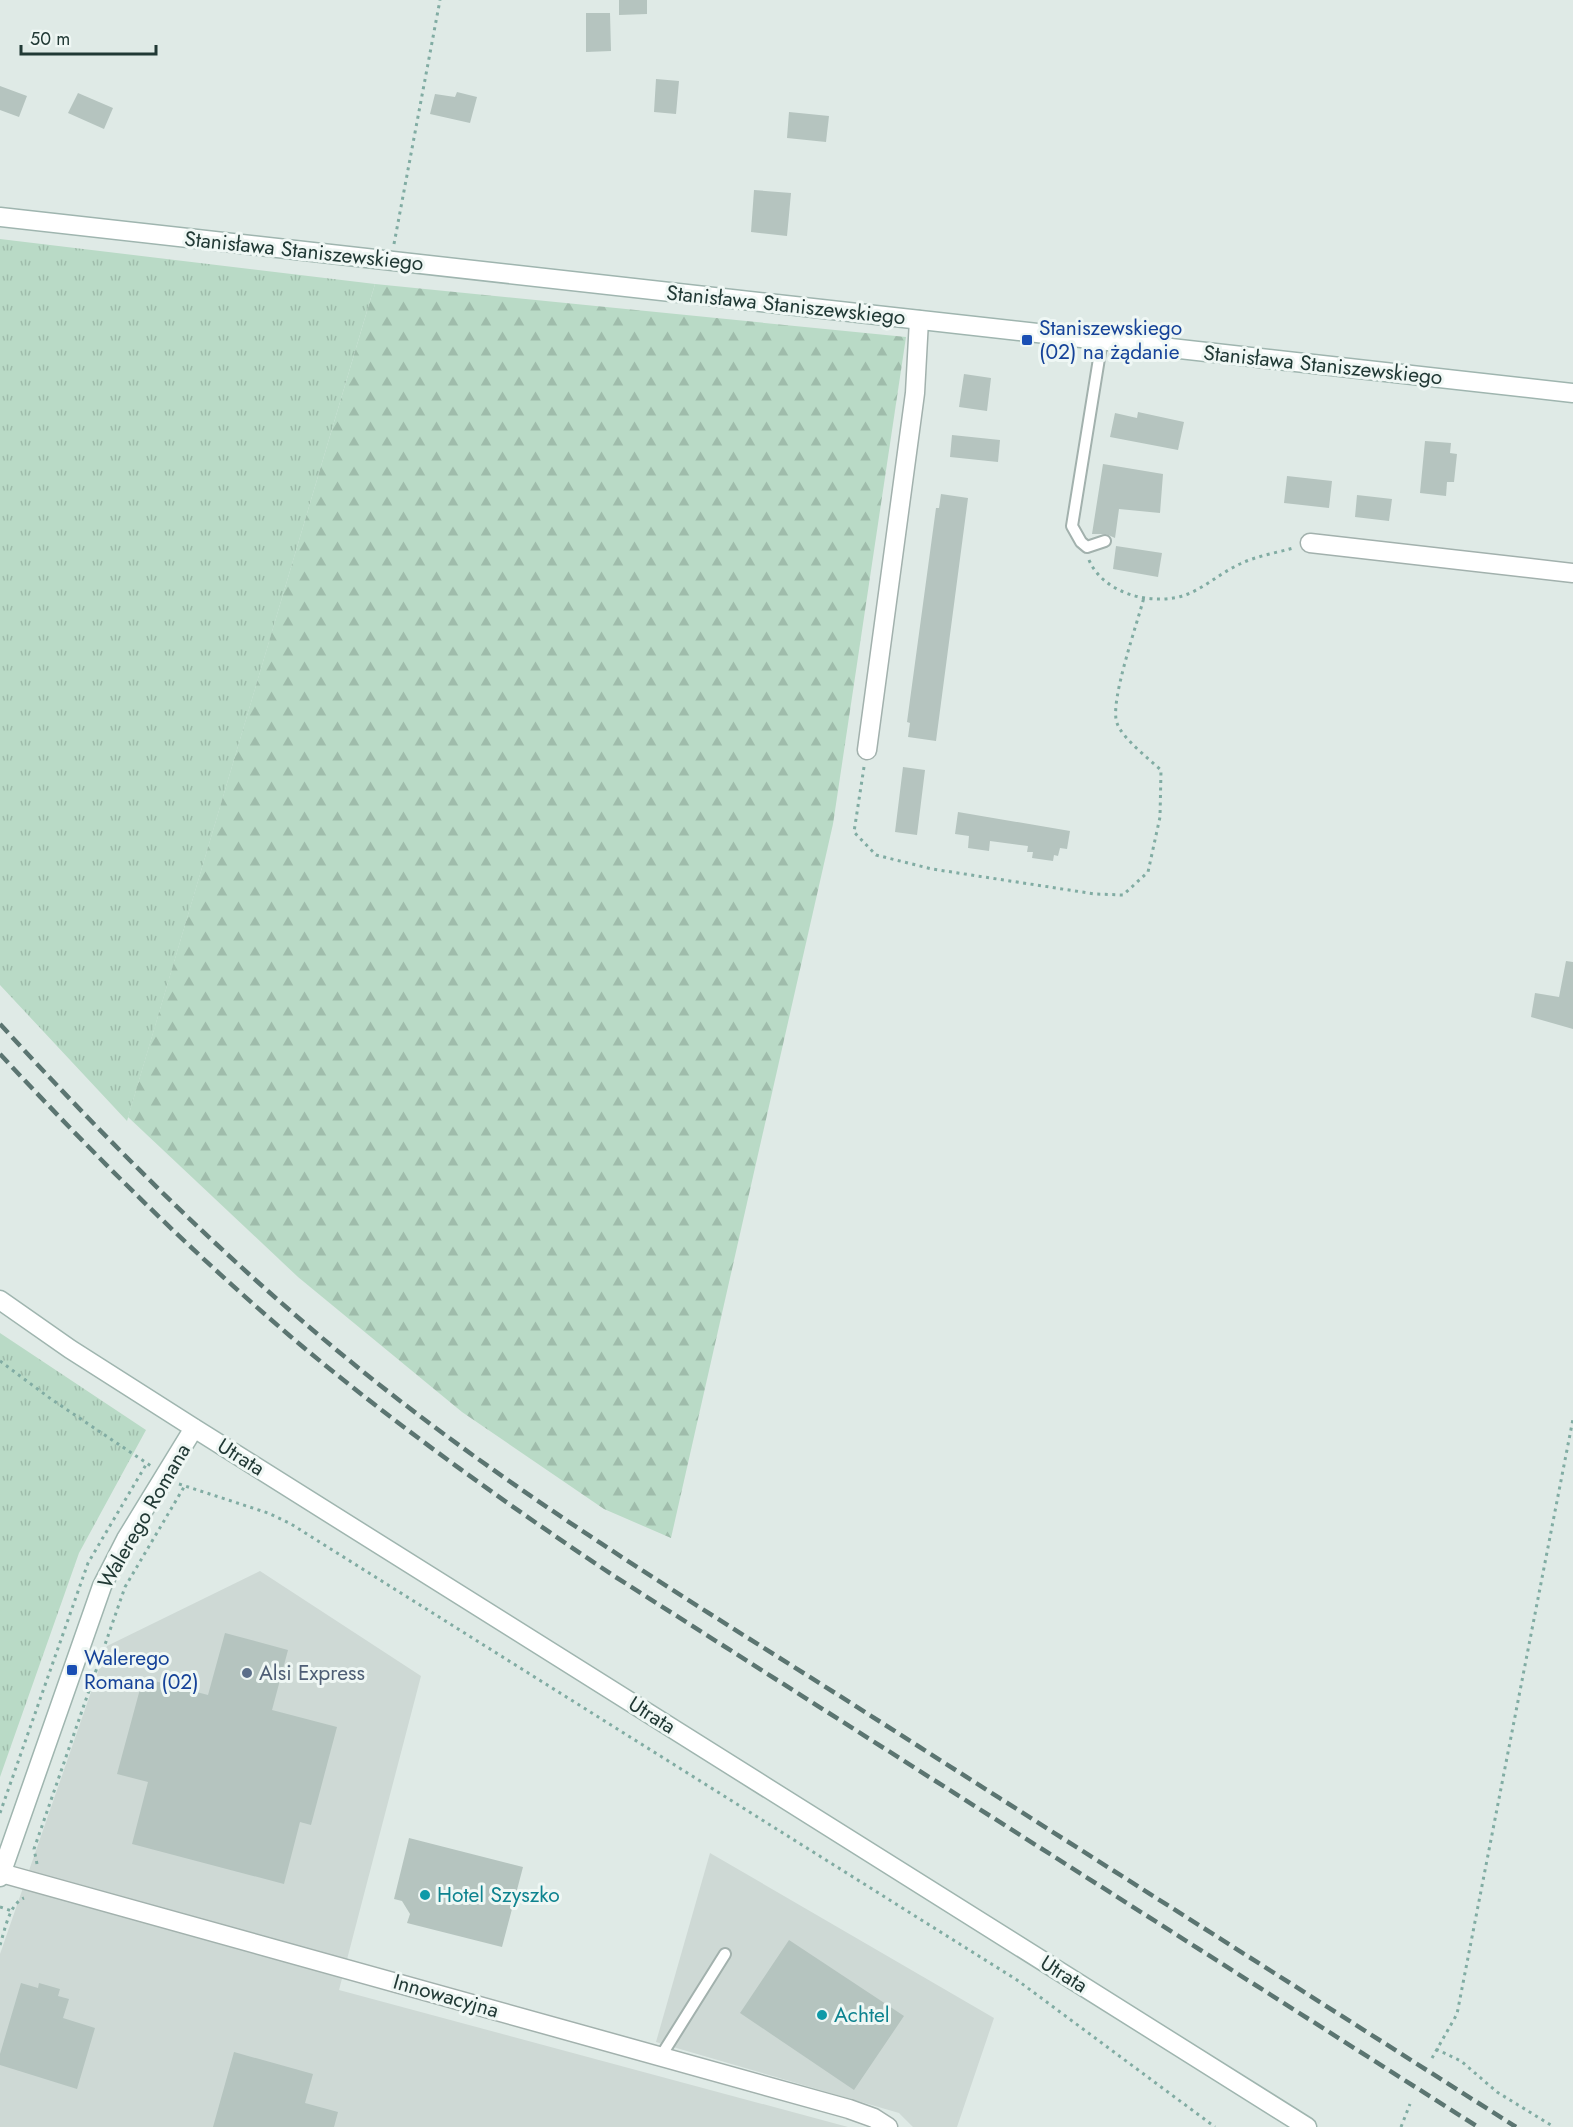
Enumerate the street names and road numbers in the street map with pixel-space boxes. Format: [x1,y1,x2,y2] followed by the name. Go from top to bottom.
[183,224,425,278] street label: Stanisława Staniszewskiego
[665,278,907,332] street label: Stanisława Staniszewskiego
[1202,338,1444,392] street label: Stanisława Staniszewskiego
[212,1431,270,1483] street label: Utrata
[90,1438,198,1594] street label: Walerego Romana
[623,1689,681,1741] street label: Utrata
[1035,1948,1093,2000] street label: Utrata
[390,1967,502,2025] street label: Innowacyjna

